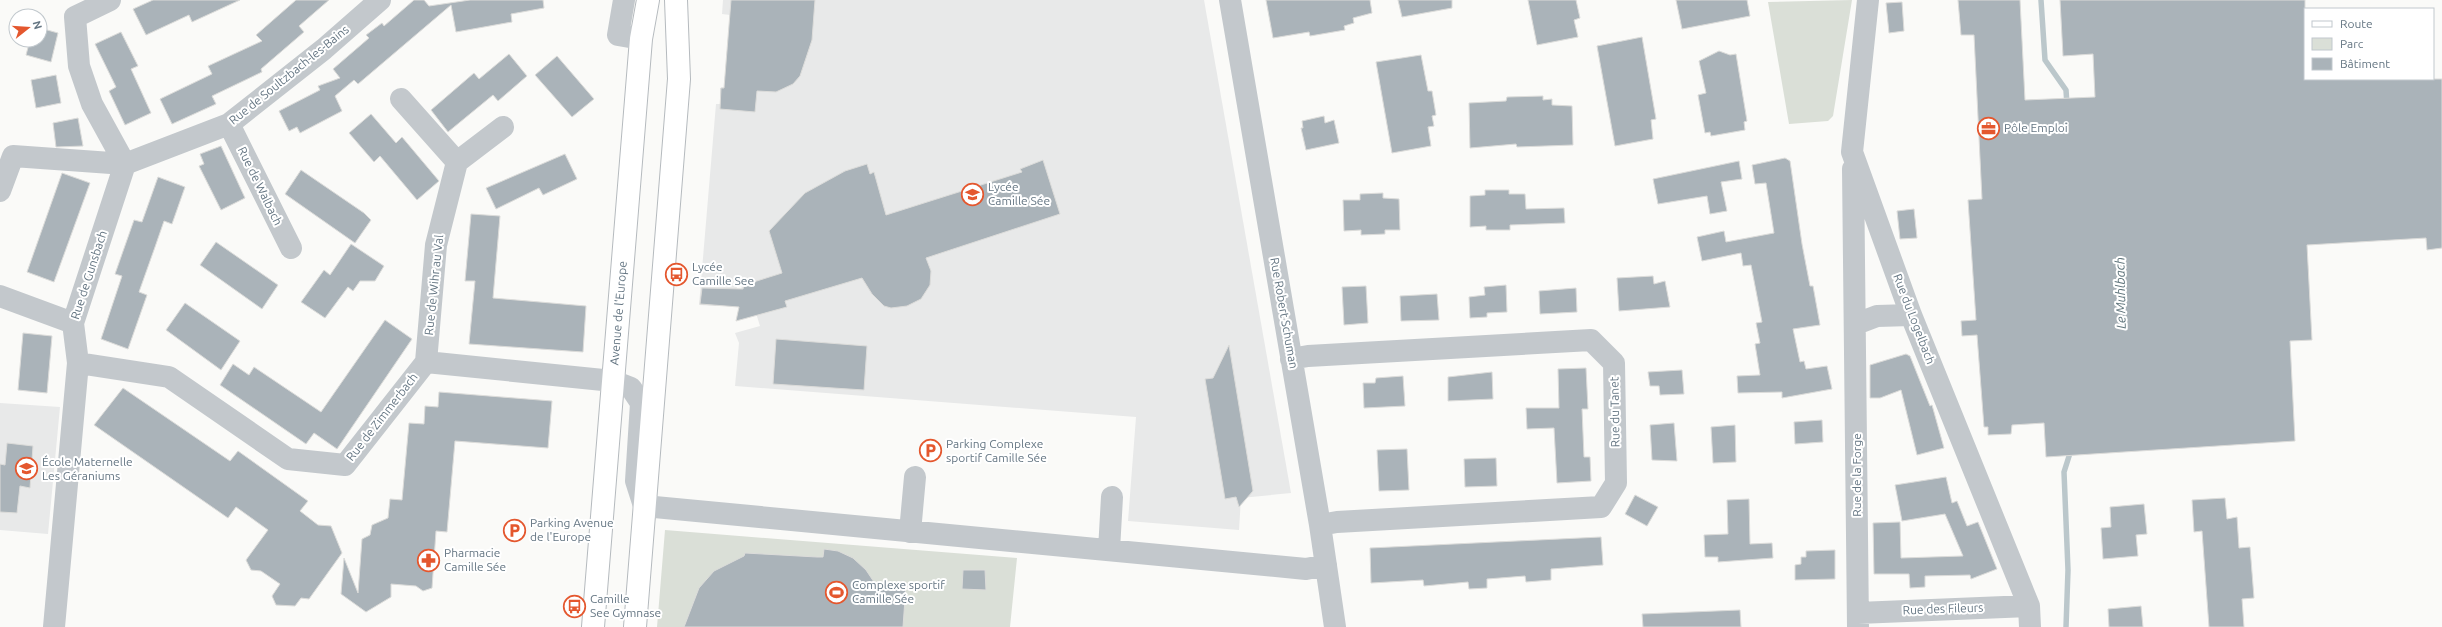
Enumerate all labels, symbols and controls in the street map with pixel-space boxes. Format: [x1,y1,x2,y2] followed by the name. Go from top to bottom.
[8,8,48,48] north arrow
[2304,8,2434,80] legend
[2340,17,2373,30] text: Route
[31,19,45,31] text: N
[226,22,351,127] street label: Rue de Soultzbach-les-Bains
[2340,37,2364,50] text: Parc
[2340,57,2390,70] text: Bâtiment
[1975,115,2001,141] office icon: Pôle Emploi
[2004,121,2068,134] place label: Pôle Emploi
[236,144,285,227] street label: Rue de Walbach
[988,180,1050,207] place label: Lycée Camille Sée
[960,181,986,207] school or university icon: Lycée Camille Sée
[68,229,109,321] street label: Rue de Gunsbach
[422,234,445,336] street label: Rue de Wihr au Val
[1268,256,1301,370] street label: Rue Robert Schuman
[2112,257,2128,329] water label: Le Muhlbach
[607,260,629,366] street label: Avenue de l'Europe
[692,260,754,287] place label: Lycée Camille See
[664,261,690,287] bus stop icon: Lycée Camille See
[1891,272,1938,366] street label: Rue du Logelbach
[343,370,420,463] street label: Rue de Zimmerbach
[1607,376,1622,448] street label: Rue du Tanet
[1850,433,1863,517] street label: Rue de la Forge
[946,437,1047,464] place label: Parking Complexe sportif Camille Sée
[918,438,944,464] parking icon: Parking Complexe sportif Camille Sée
[42,455,133,482] place label: École Maternelle Les Géraniums
[14,456,40,482] school or university icon: École Maternelle Les Géraniums
[530,516,614,543] place label: Parking Avenue de l'Europe
[502,517,528,543] parking icon: Parking Avenue de l'Europe
[444,546,506,573] place label: Pharmacie Camille Sée
[416,547,442,573] pharmacy icon: Pharmacie Camille Sée
[852,578,945,605] place label: Complexe sportif Camille Sée
[824,579,850,605] sports icon: Complexe sportif Camille Sée
[590,592,661,619] place label: Camille See Gymnase
[561,593,587,619] bus stop icon: Camille See Gymnase
[1902,601,1984,616] street label: Rue des Fileurs

